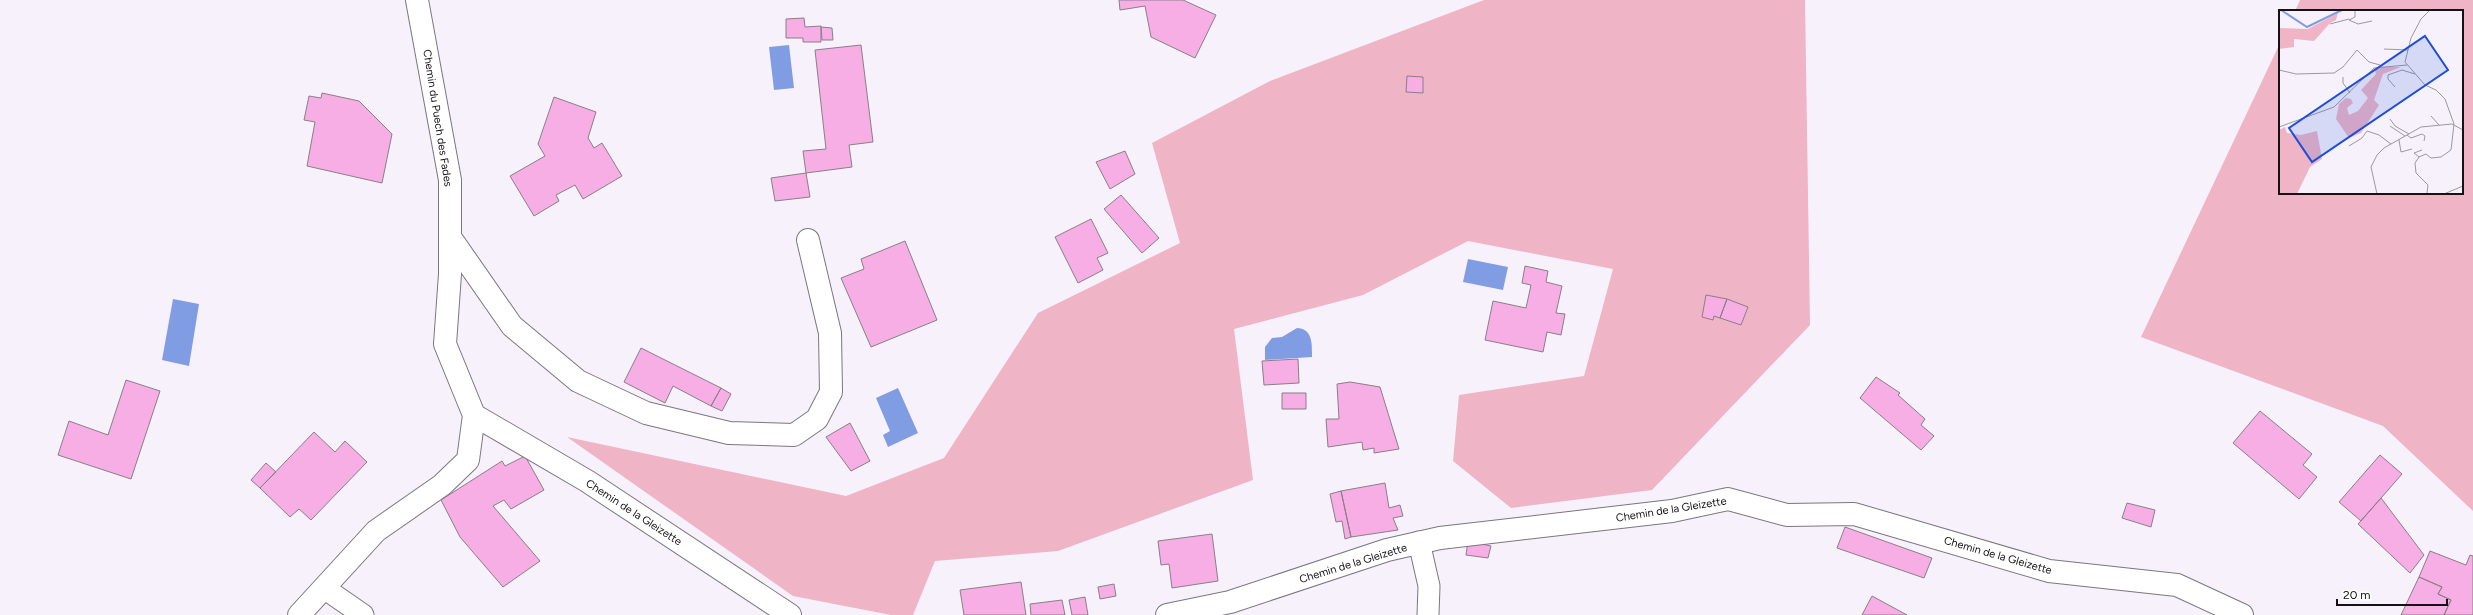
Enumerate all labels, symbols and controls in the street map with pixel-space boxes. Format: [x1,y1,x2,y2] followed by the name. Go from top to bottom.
[2279,10,2463,194] inset map
[420,49,455,188] street label: Chemin du Puech des Fades
[583,477,684,548] street label: Chemin de la Gleizette
[1615,494,1727,525] street label: Chemin de la Gleizette
[1942,534,2053,577] street label: Chemin de la Gleizette
[1298,541,1409,586] street label: Chemin de la Gleizette
[2337,581,2447,607] scale bar
[2343,588,2371,602] text: 20 m

